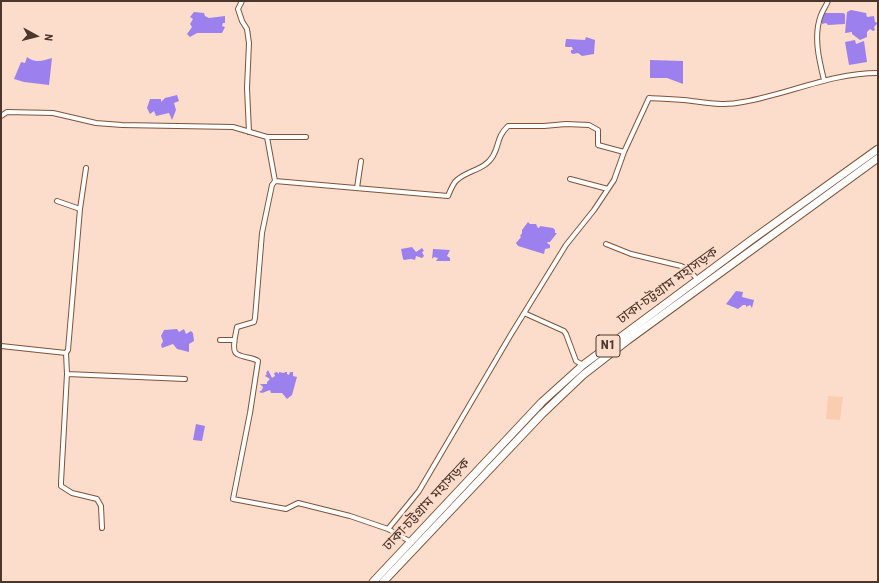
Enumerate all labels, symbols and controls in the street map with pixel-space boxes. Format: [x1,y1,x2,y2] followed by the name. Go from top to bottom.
[16,16,56,56] north arrow
[42,33,55,42] text: N
[614,244,722,328] street label: ঢাকা-চট্টগ্রাম মহাসড়ক
[596,335,620,357] road number: N1
[380,455,474,555] street label: ঢাকা-চট্টগ্রাম মহাসড়ক

